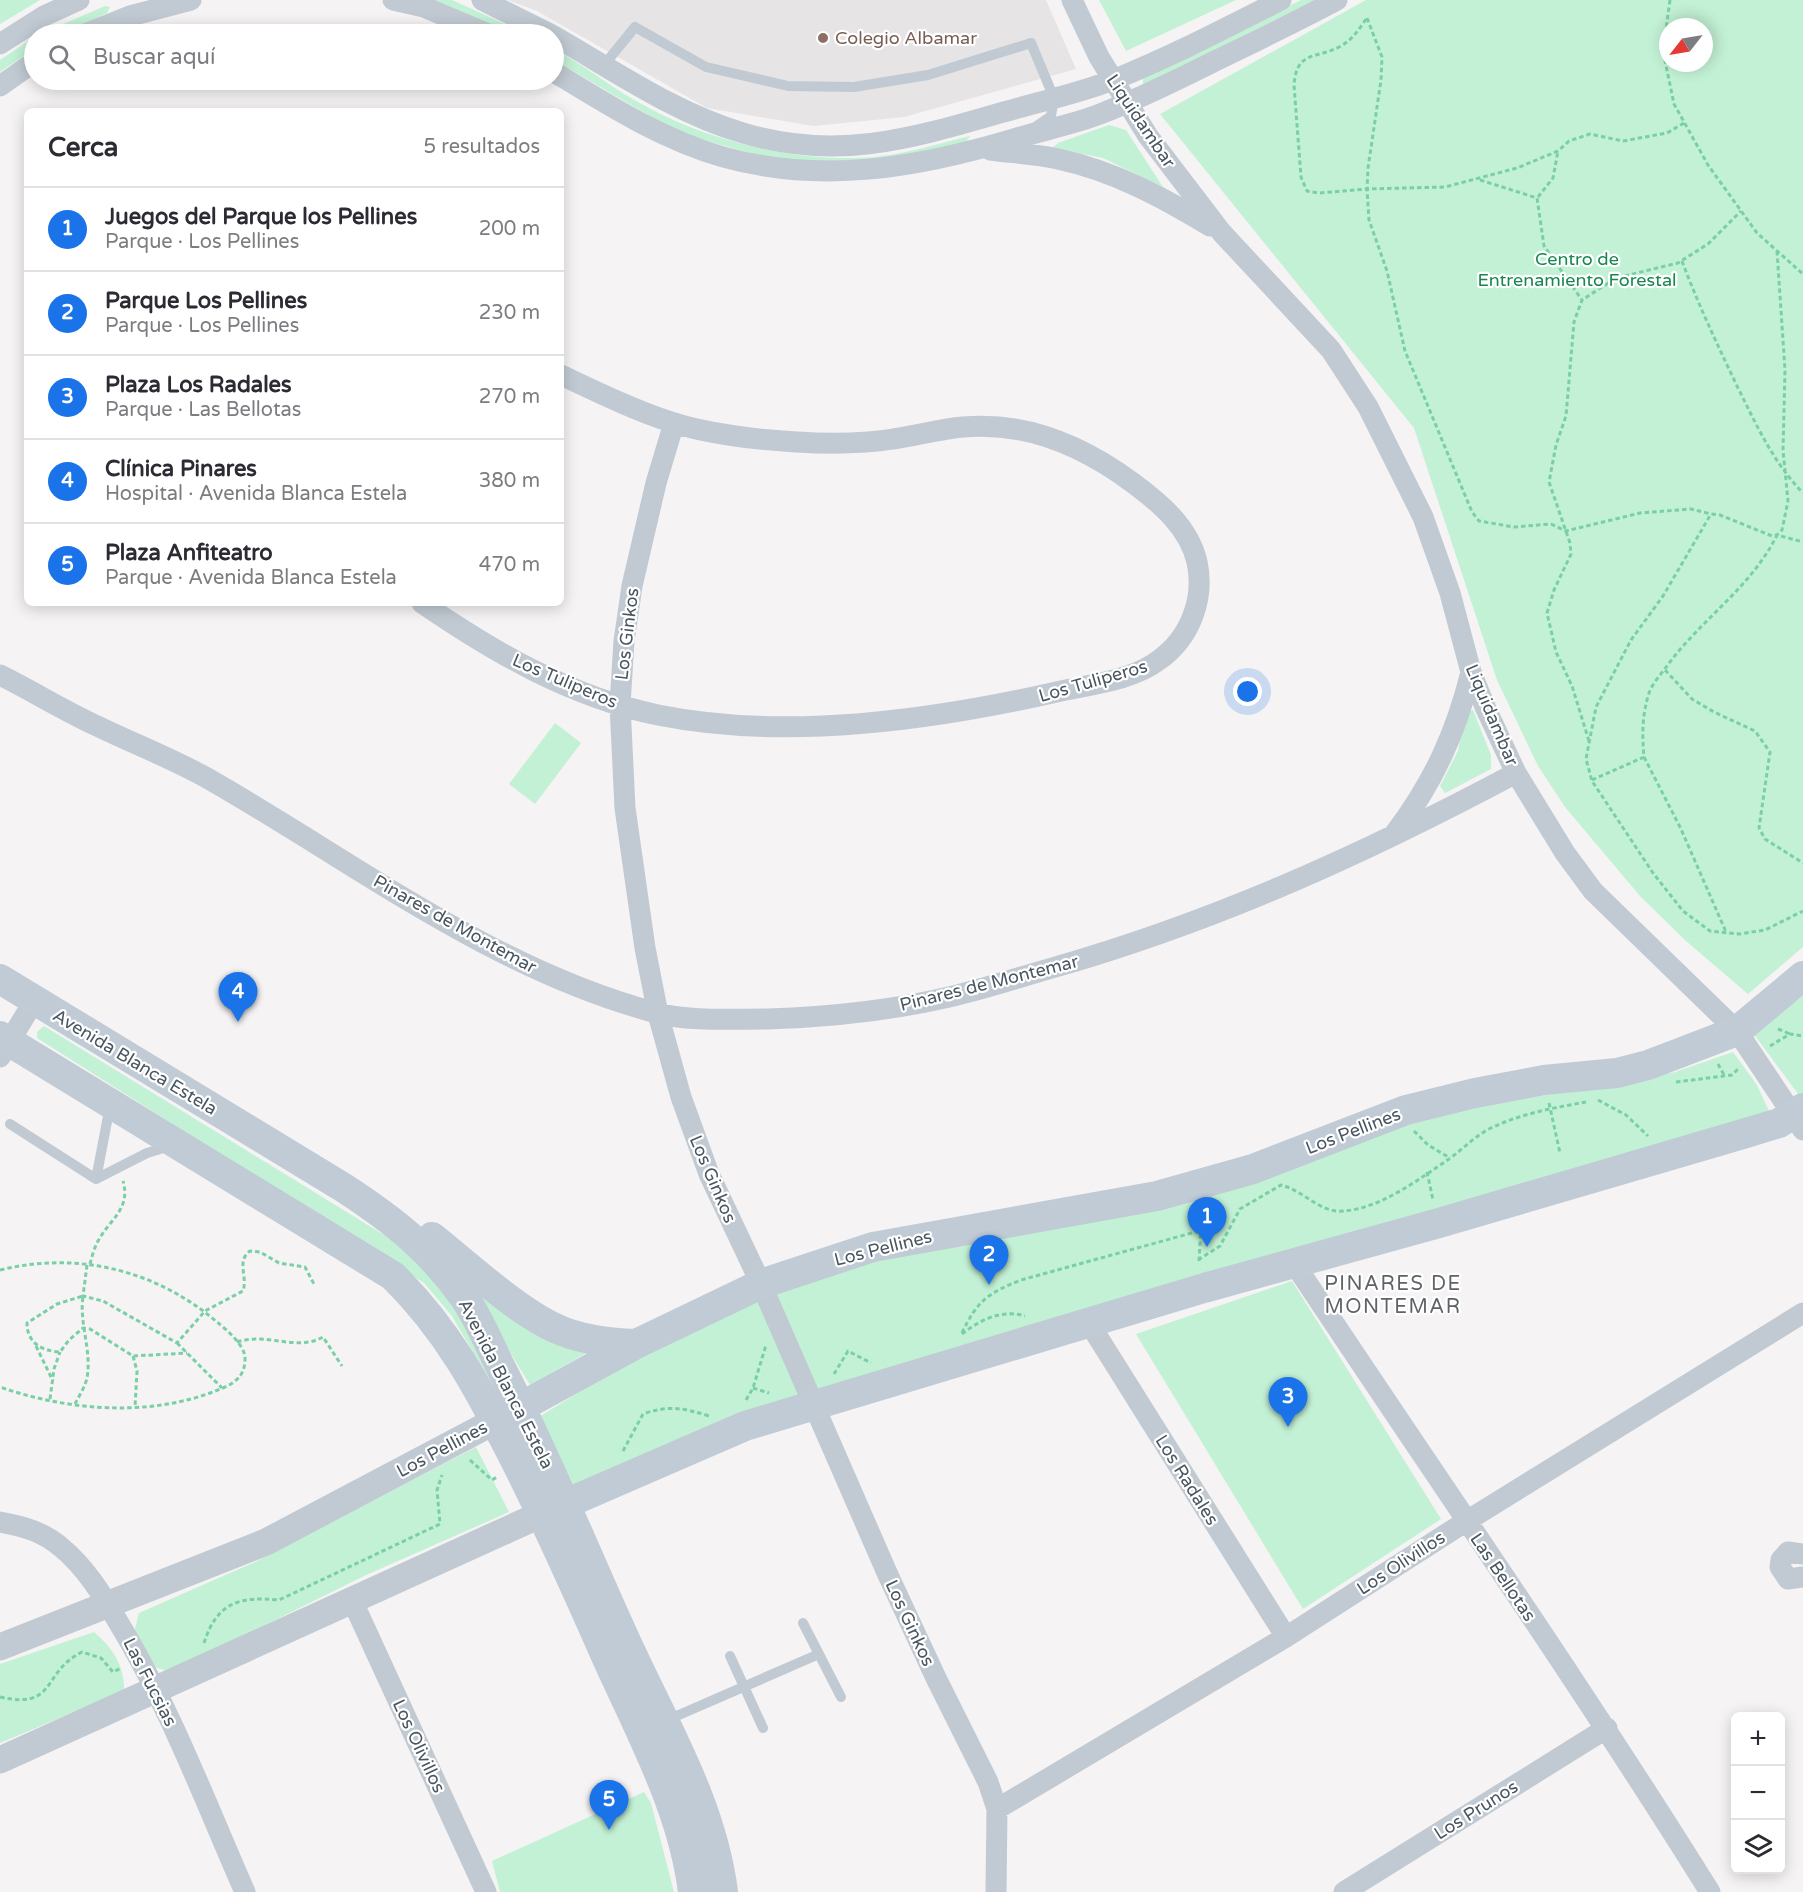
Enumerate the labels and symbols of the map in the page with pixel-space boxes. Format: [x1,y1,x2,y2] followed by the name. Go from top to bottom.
[1659,18,1713,72] north arrow
[835,27,977,49] place label: Colegio Albamar
[816,31,830,45] marker: Colegio Albamar
[1102,70,1180,172] street label: Liquidambar
[1477,248,1677,291] park label: Centro de Entrenamiento Forestal
[610,587,644,681] street label: Los Ginkos
[509,649,621,713] street label: Los Tuliperos
[1036,655,1150,707] street label: Los Tuliperos
[1461,661,1523,769] street label: Liquidambar
[1233,677,1262,706] your location
[370,870,541,978] street label: Pinares de Montemar
[897,950,1081,1016] street label: Pinares de Montemar
[218,972,258,1022] pin: 4
[49,1004,221,1120] street label: Avenida Blanca Estela
[1302,1103,1404,1159] street label: Los Pellines
[685,1132,741,1226] street label: Los Ginkos
[1188,1198,1226,1247] pin: 1
[832,1225,934,1271] street label: Los Pellines
[970,1236,1008,1285] pin: 2
[1324,1272,1462,1319] district label: PINARES DE MONTEMAR
[454,1295,558,1473] street label: Avenida Blanca Estela
[1268,1378,1308,1427] pin: 3
[393,1416,491,1482] street label: Los Pellines
[1151,1431,1223,1529] street label: Los Radales
[1353,1526,1449,1600] street label: Los Olivillos
[1465,1529,1541,1625] street label: Las Bellotas
[880,1576,940,1670] street label: Los Ginkos
[118,1634,182,1730] street label: Las Fucsias
[388,1696,450,1796] street label: Los Olivillos
[1430,1776,1522,1844] street label: Los Prunos
[590,1780,628,1830] pin: 5

